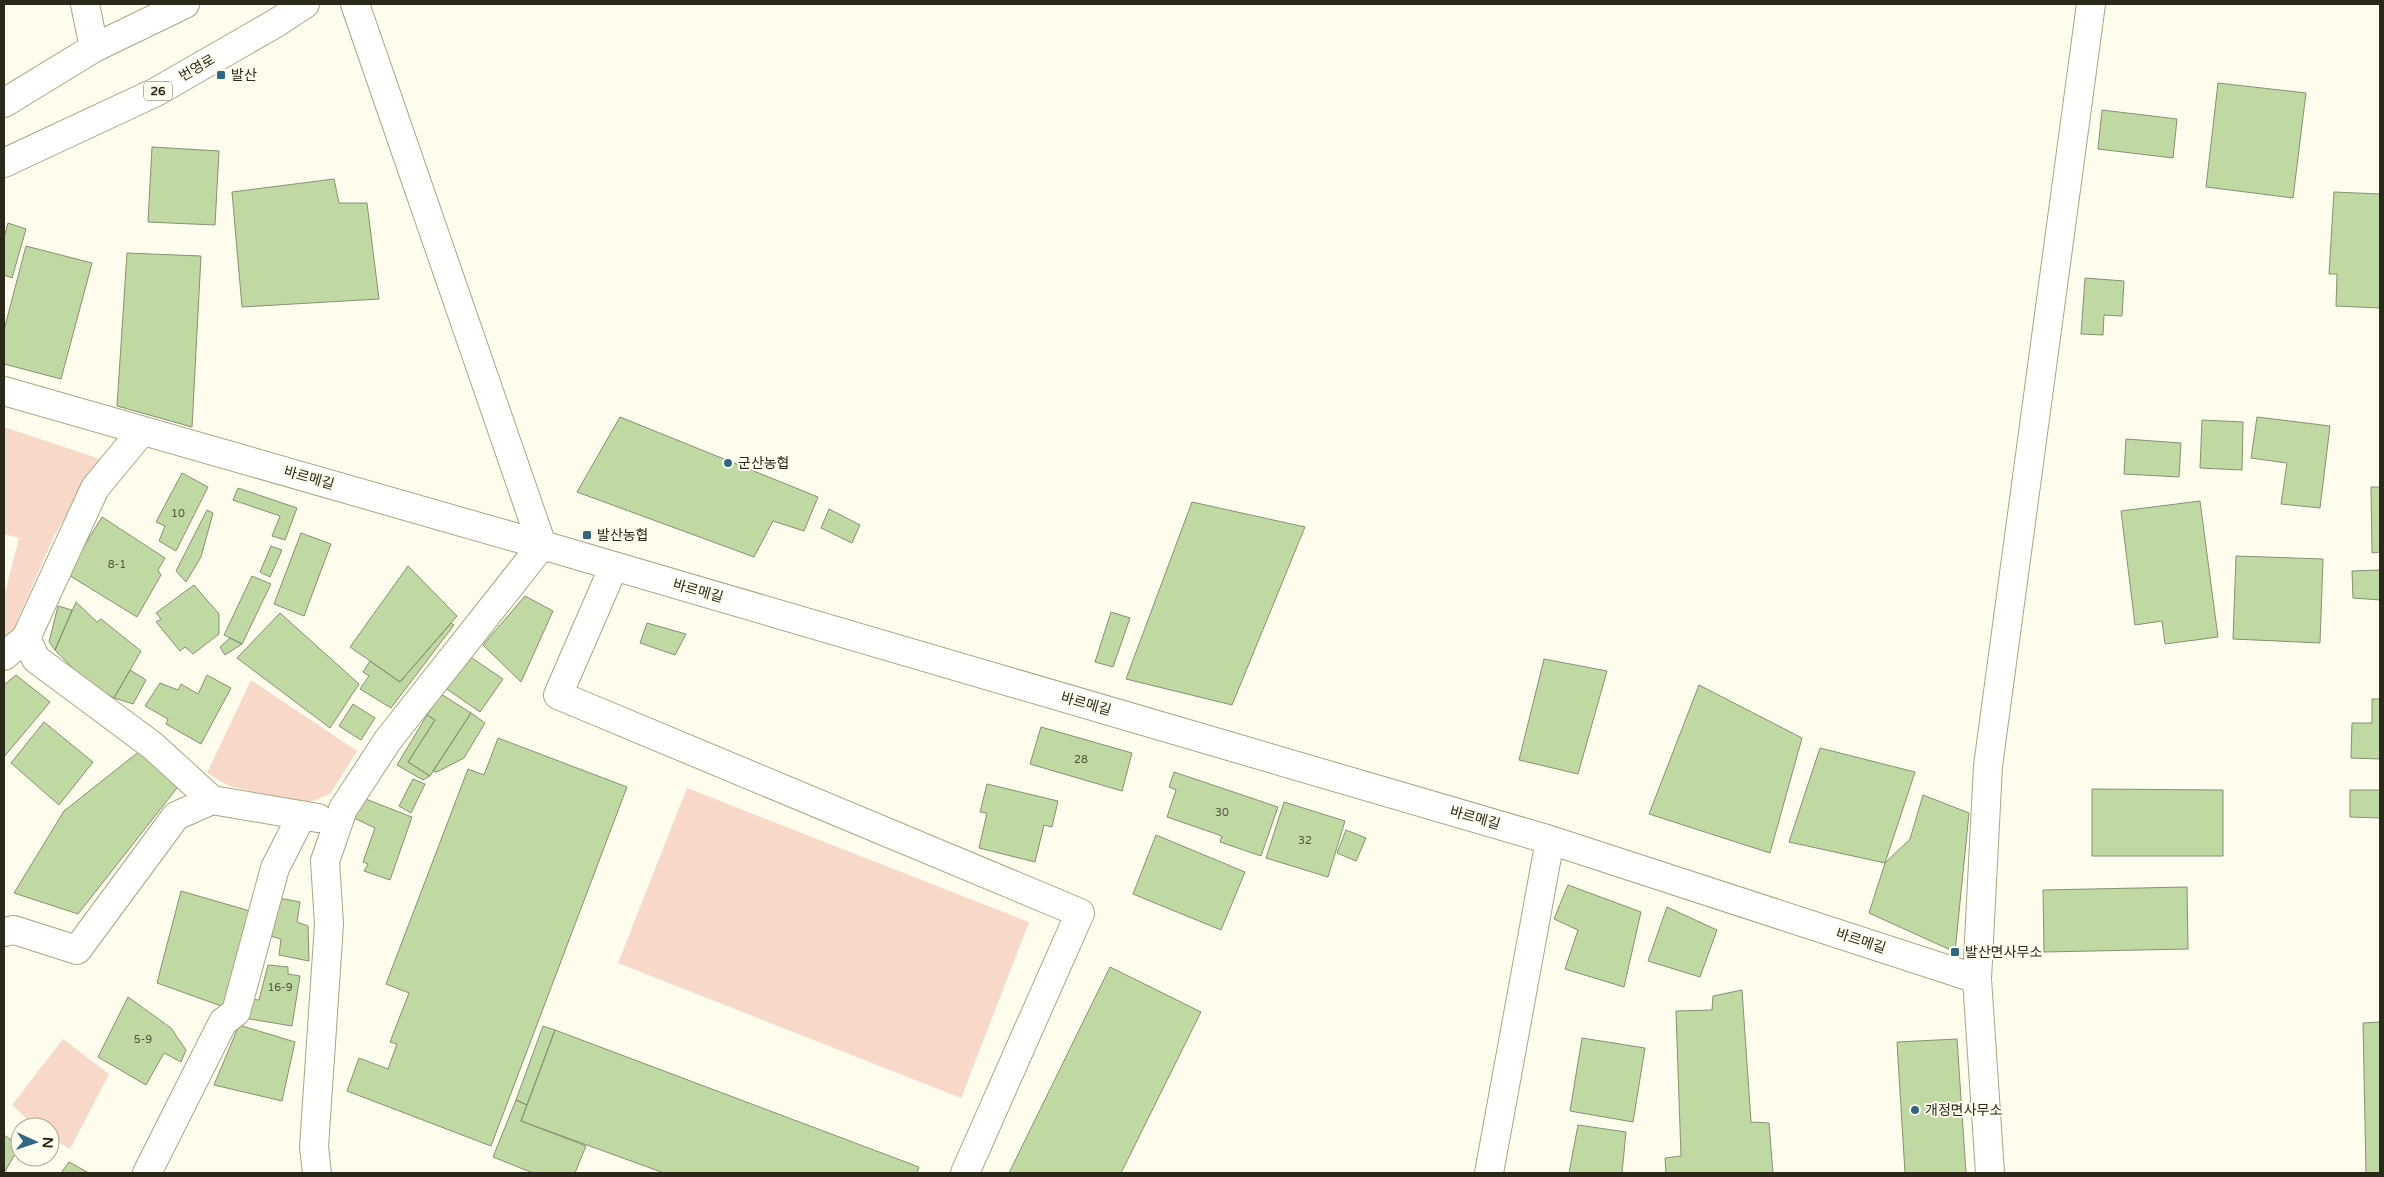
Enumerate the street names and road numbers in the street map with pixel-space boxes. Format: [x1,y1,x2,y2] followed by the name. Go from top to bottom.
[176,51,218,85] street label: 번영로
[144,82,172,100] road number: 26
[282,463,336,493] street label: 바르메길
[671,576,725,606] street label: 바르메길
[1059,689,1113,719] street label: 바르메길
[1448,803,1502,833] street label: 바르메길
[1834,925,1888,957] street label: 바르메길

